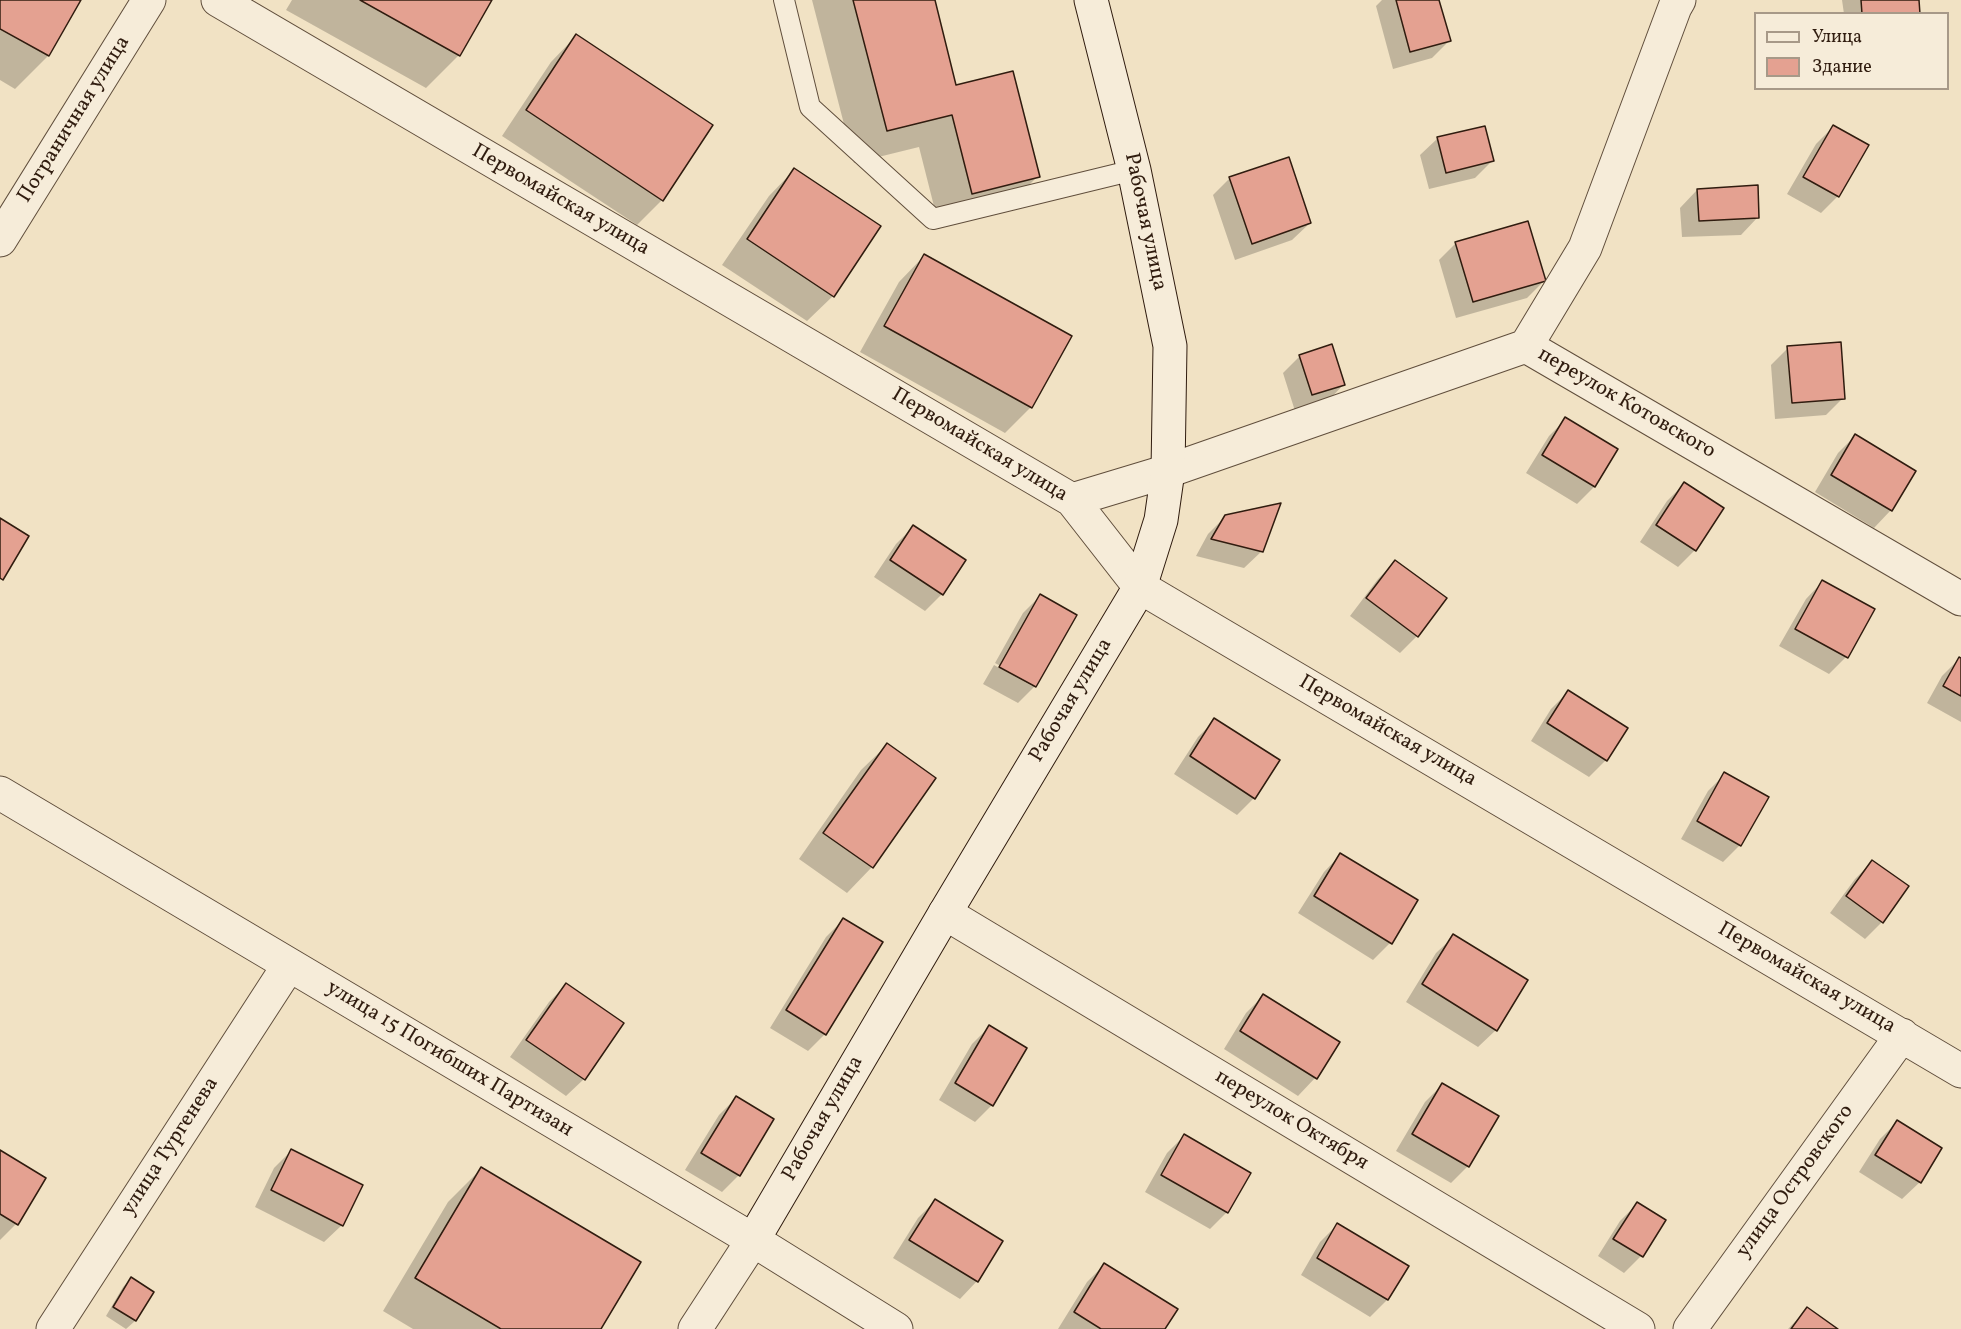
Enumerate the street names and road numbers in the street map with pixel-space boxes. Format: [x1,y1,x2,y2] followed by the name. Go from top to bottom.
[13,32,137,208] street label: Пограничная улица
[467,140,653,262] street label: Первомайская улица
[1117,151,1171,293] street label: Рабочая улица
[1533,343,1719,465] street label: переулок Котовского
[886,383,1072,509] street label: Первомайская улица
[1025,634,1119,768] street label: Рабочая улица
[1294,671,1480,793] street label: Первомайская улица
[1713,918,1899,1040] street label: Первомайская улица
[321,976,577,1144] street label: улица 15 Погибших Партизан
[778,1052,870,1186] street label: Рабочая улица
[1210,1065,1372,1177] street label: переулок Октября
[117,1073,225,1221] street label: улица Тургенева
[1732,1100,1860,1264] street label: улица Островского

